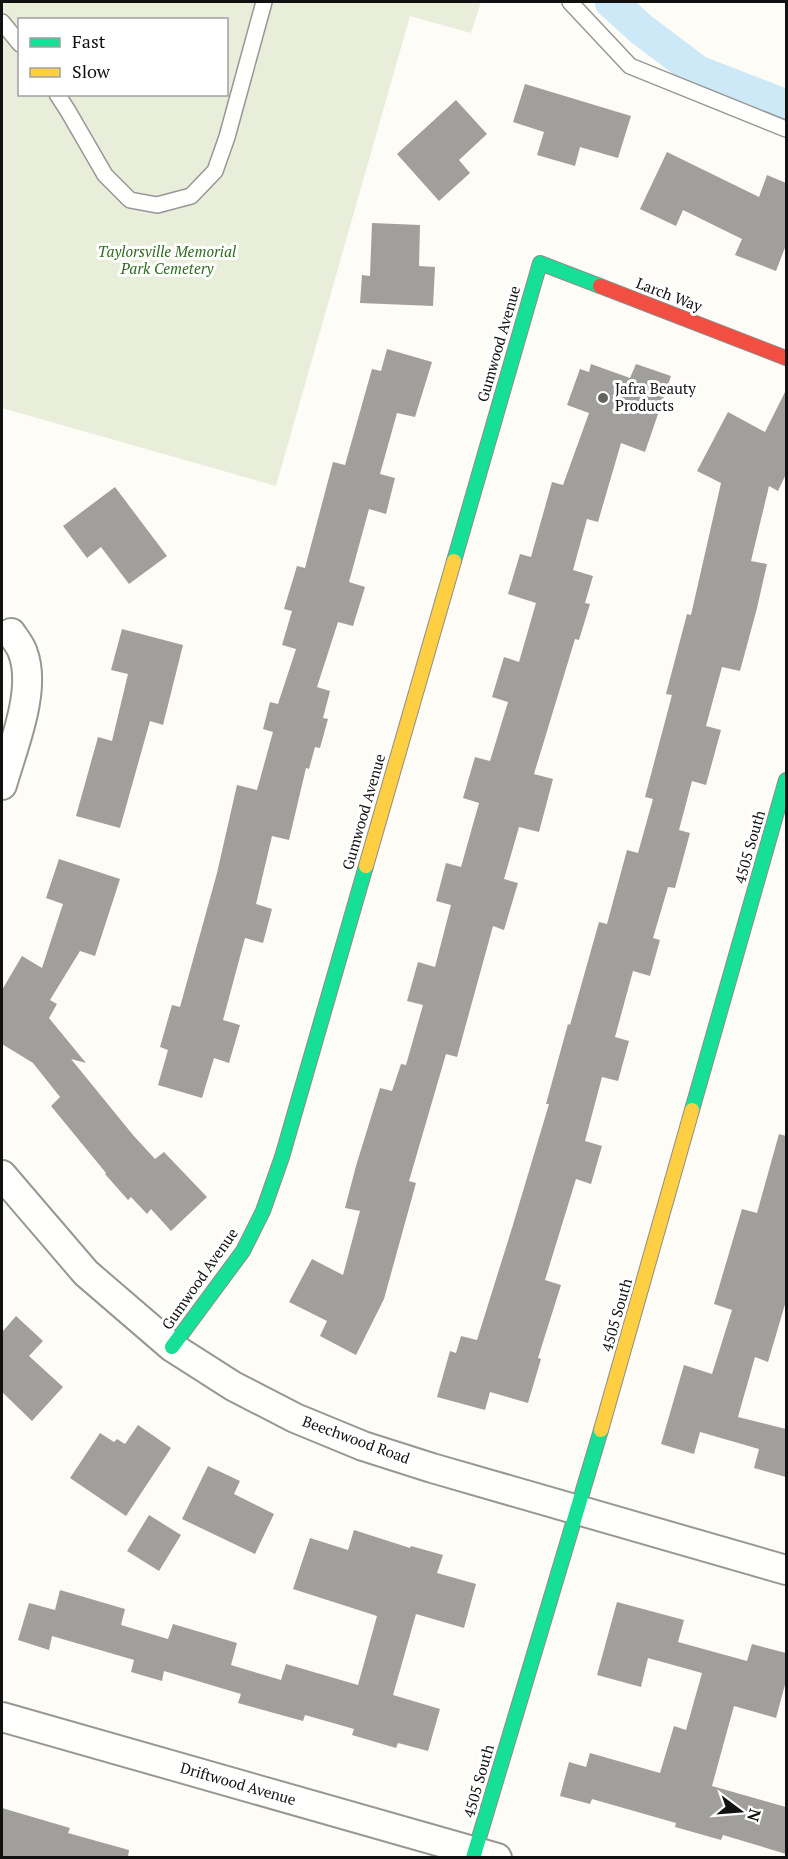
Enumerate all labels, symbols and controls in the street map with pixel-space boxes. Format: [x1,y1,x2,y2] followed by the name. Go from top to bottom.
[18,18,228,96] legend
[72,29,106,53] text: Fast
[72,59,111,83] text: Slow
[98,241,237,278] park label: Taylorsville Memorial Park Cemetery
[633,272,706,316] street label: Larch Way
[472,283,524,404] street label: Gumwood Avenue
[615,378,696,415] place label: Jafra Beauty Products
[596,391,610,405] marker: Jafra Beauty Products
[337,751,389,872] street label: Gumwood Avenue
[729,808,769,886] street label: 4505 South
[157,1224,242,1333] street label: Gumwood Avenue
[596,1276,636,1354] street label: 4505 South
[300,1410,413,1468] street label: Beechwood Road
[458,1742,498,1820] street label: 4505 South
[178,1757,298,1809] street label: Driftwood Avenue
[710,1781,770,1841] north arrow
[742,1806,767,1824] text: N

